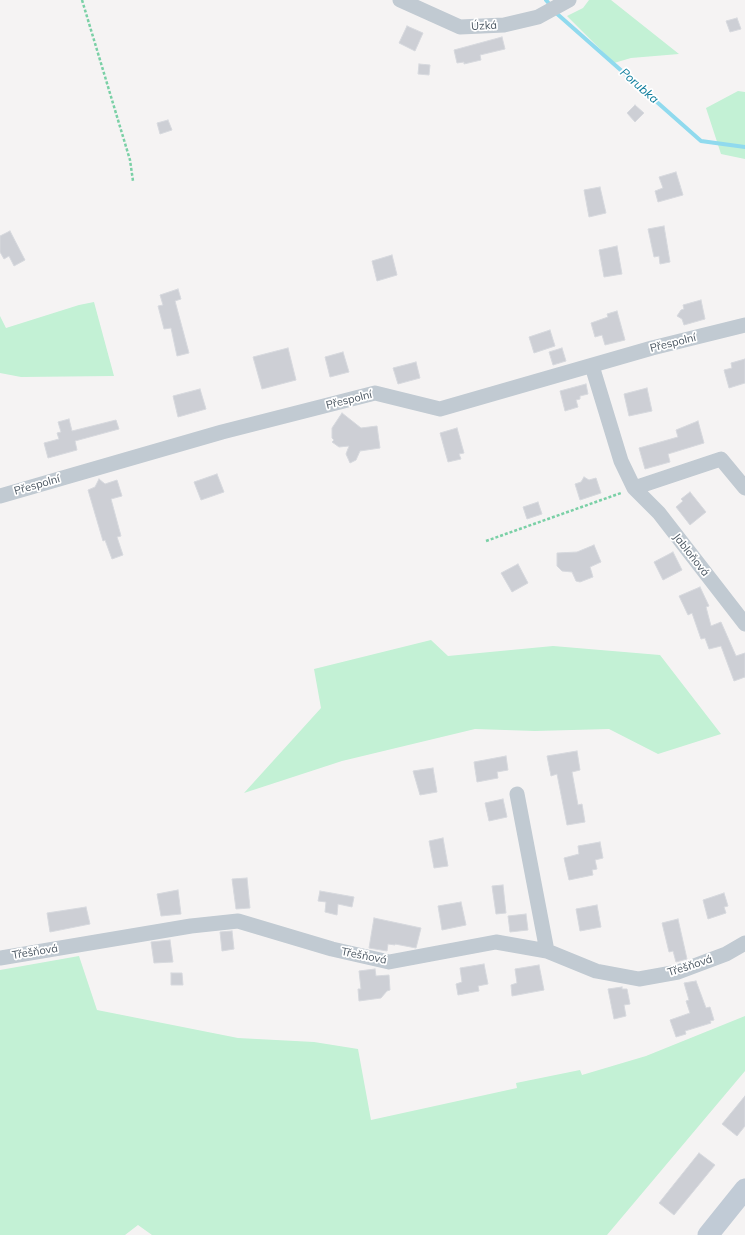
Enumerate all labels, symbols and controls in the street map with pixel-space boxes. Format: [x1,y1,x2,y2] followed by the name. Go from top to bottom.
[471,19,497,33] street label: Úzká
[617,65,661,107] water label: Porubka
[649,331,697,355] street label: Přespolní
[325,388,373,412] street label: Přespolní
[13,472,61,498] street label: Přespolní
[670,531,712,579] street label: Jabloňová
[11,942,59,962] street label: Třešňová
[340,945,388,967] street label: Třešňová
[666,953,714,979] street label: Třešňová

